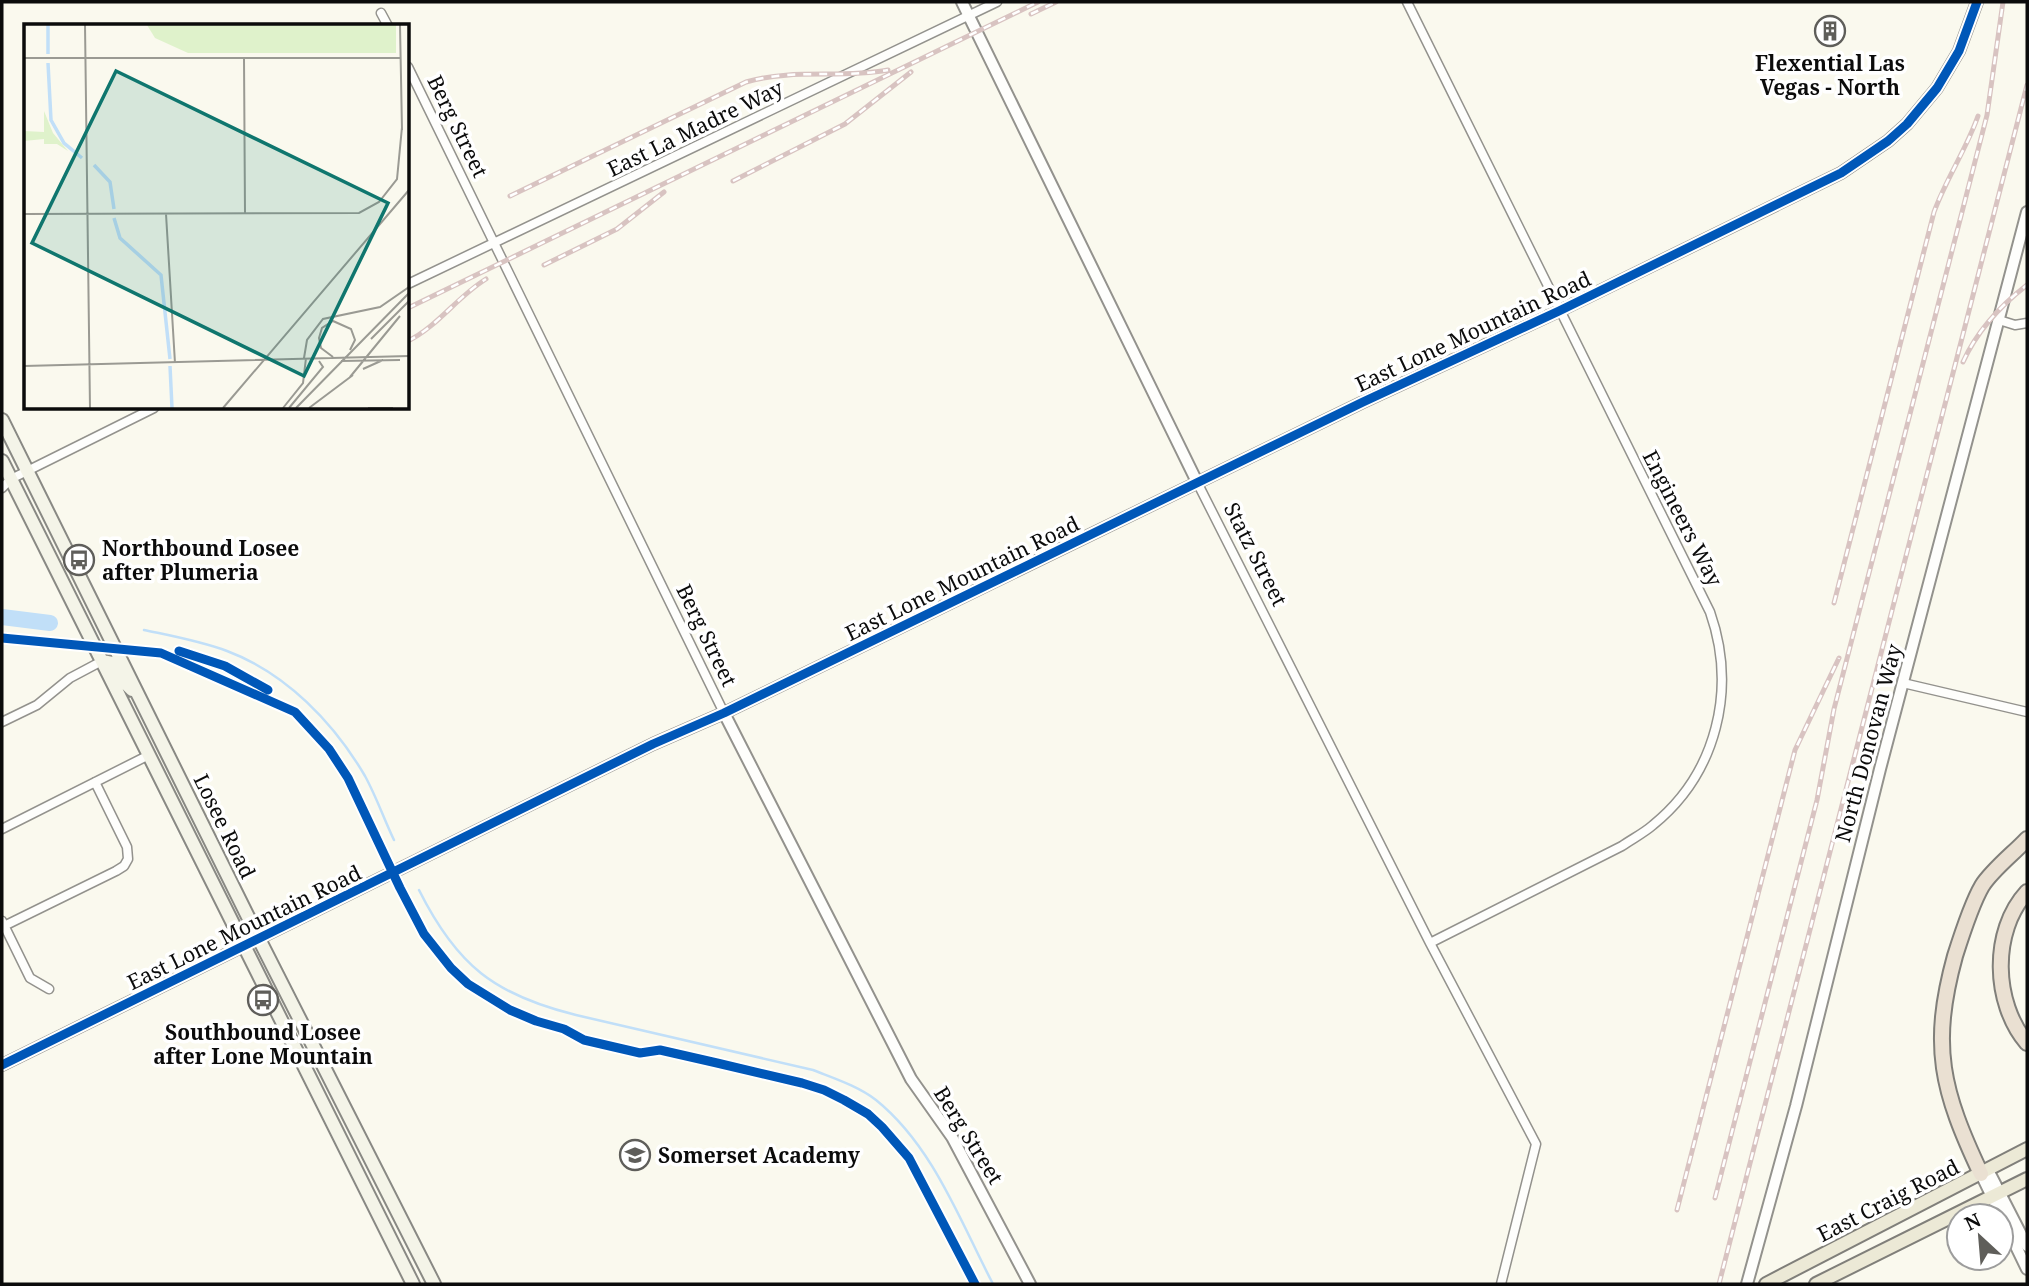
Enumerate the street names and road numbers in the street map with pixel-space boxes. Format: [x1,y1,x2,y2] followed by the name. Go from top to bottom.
[421,70,495,182] street label: Berg Street
[602,73,788,183] street label: East La Madre Way
[1351,264,1595,398] street label: East Lone Mountain Road
[1637,445,1729,591] street label: Engineers Way
[1218,497,1294,611] street label: Statz Street
[840,509,1084,647] street label: East Lone Mountain Road
[670,579,744,691] street label: Berg Street
[1828,641,1908,845] street label: North Donovan Way
[188,769,262,883] street label: Losee Road
[122,858,366,996] street label: East Lone Mountain Road
[928,1081,1010,1189] street label: Berg Street
[1812,1152,1964,1248] street label: East Craig Road

